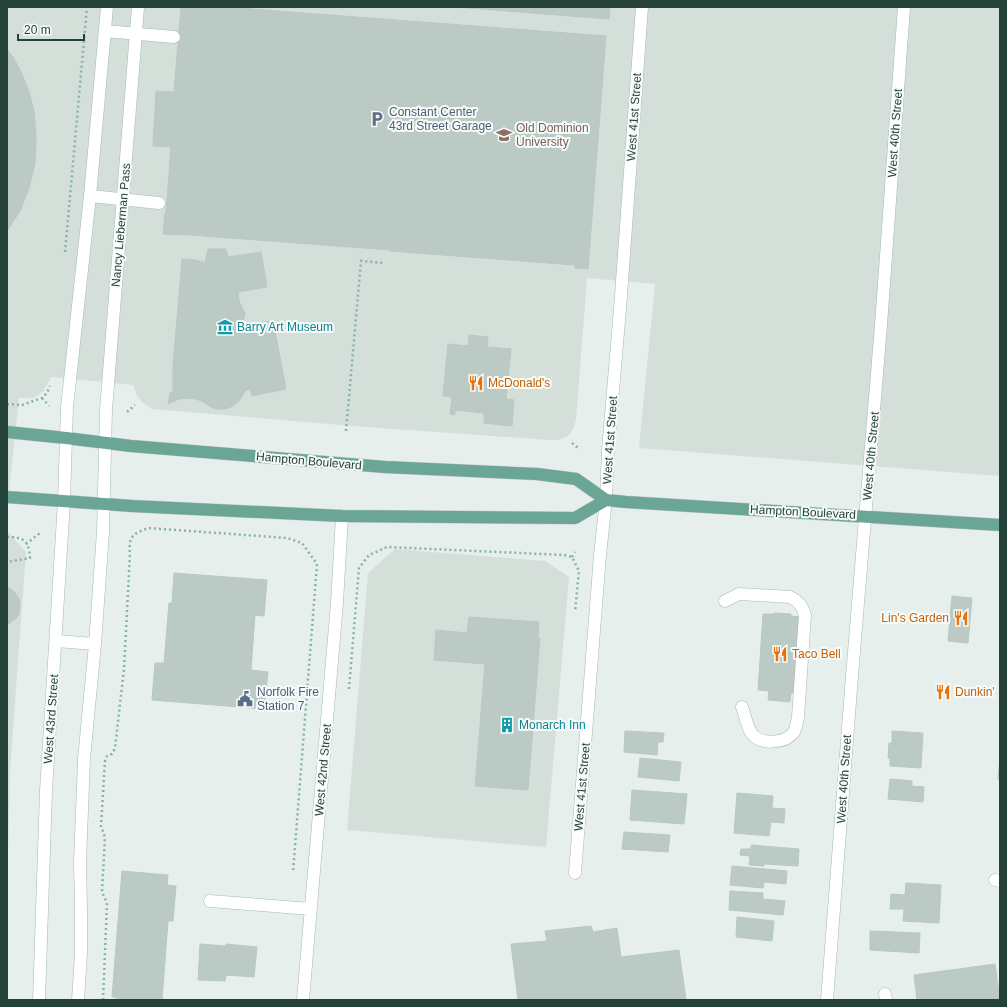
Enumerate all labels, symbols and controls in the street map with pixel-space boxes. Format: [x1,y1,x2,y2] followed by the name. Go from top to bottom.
[18,16,84,42] scale bar
[24,23,51,37] text: 20 m
[624,72,644,162] street label: West 41st Street
[885,87,905,178] street label: West 40th Street
[389,105,492,133] place label: Constant Center 43rd Street Garage
[368,110,386,128] parking icon: Constant Center 43rd Street Garage
[516,121,589,149] place label: Old Dominion University
[495,126,513,144] school or university icon: Old Dominion University
[109,163,133,287] street label: Nancy Lieberman Pass
[216,318,234,336] museum icon: Barry Art Museum
[237,320,333,334] place label: Barry Art Museum
[467,374,485,392] restaurant icon: McDonald's
[488,376,550,390] place label: McDonald's
[600,395,620,485] street label: West 41st Street
[860,410,882,501] street label: West 40th Street
[256,449,362,473] street label: Hampton Boulevard
[750,502,856,522] street label: Hampton Boulevard
[952,609,970,627] restaurant icon: Lin's Garden
[881,611,949,625] place label: Lin's Garden
[771,645,789,663] restaurant icon: Taco Bell
[792,647,841,661] place label: Taco Bell
[41,673,61,764] street label: West 43rd Street
[934,683,952,701] restaurant icon: Dunkin'
[257,685,319,713] place label: Norfolk Fire Station 7
[955,685,995,699] place label: Dunkin'
[236,690,254,708] public building icon: Norfolk Fire Station 7
[498,716,516,734] building icon: Monarch Inn
[519,718,586,732] place label: Monarch Inn
[312,723,334,817] street label: West 42nd Street
[834,733,854,824] street label: West 40th Street
[571,742,593,832] street label: West 41st Street

